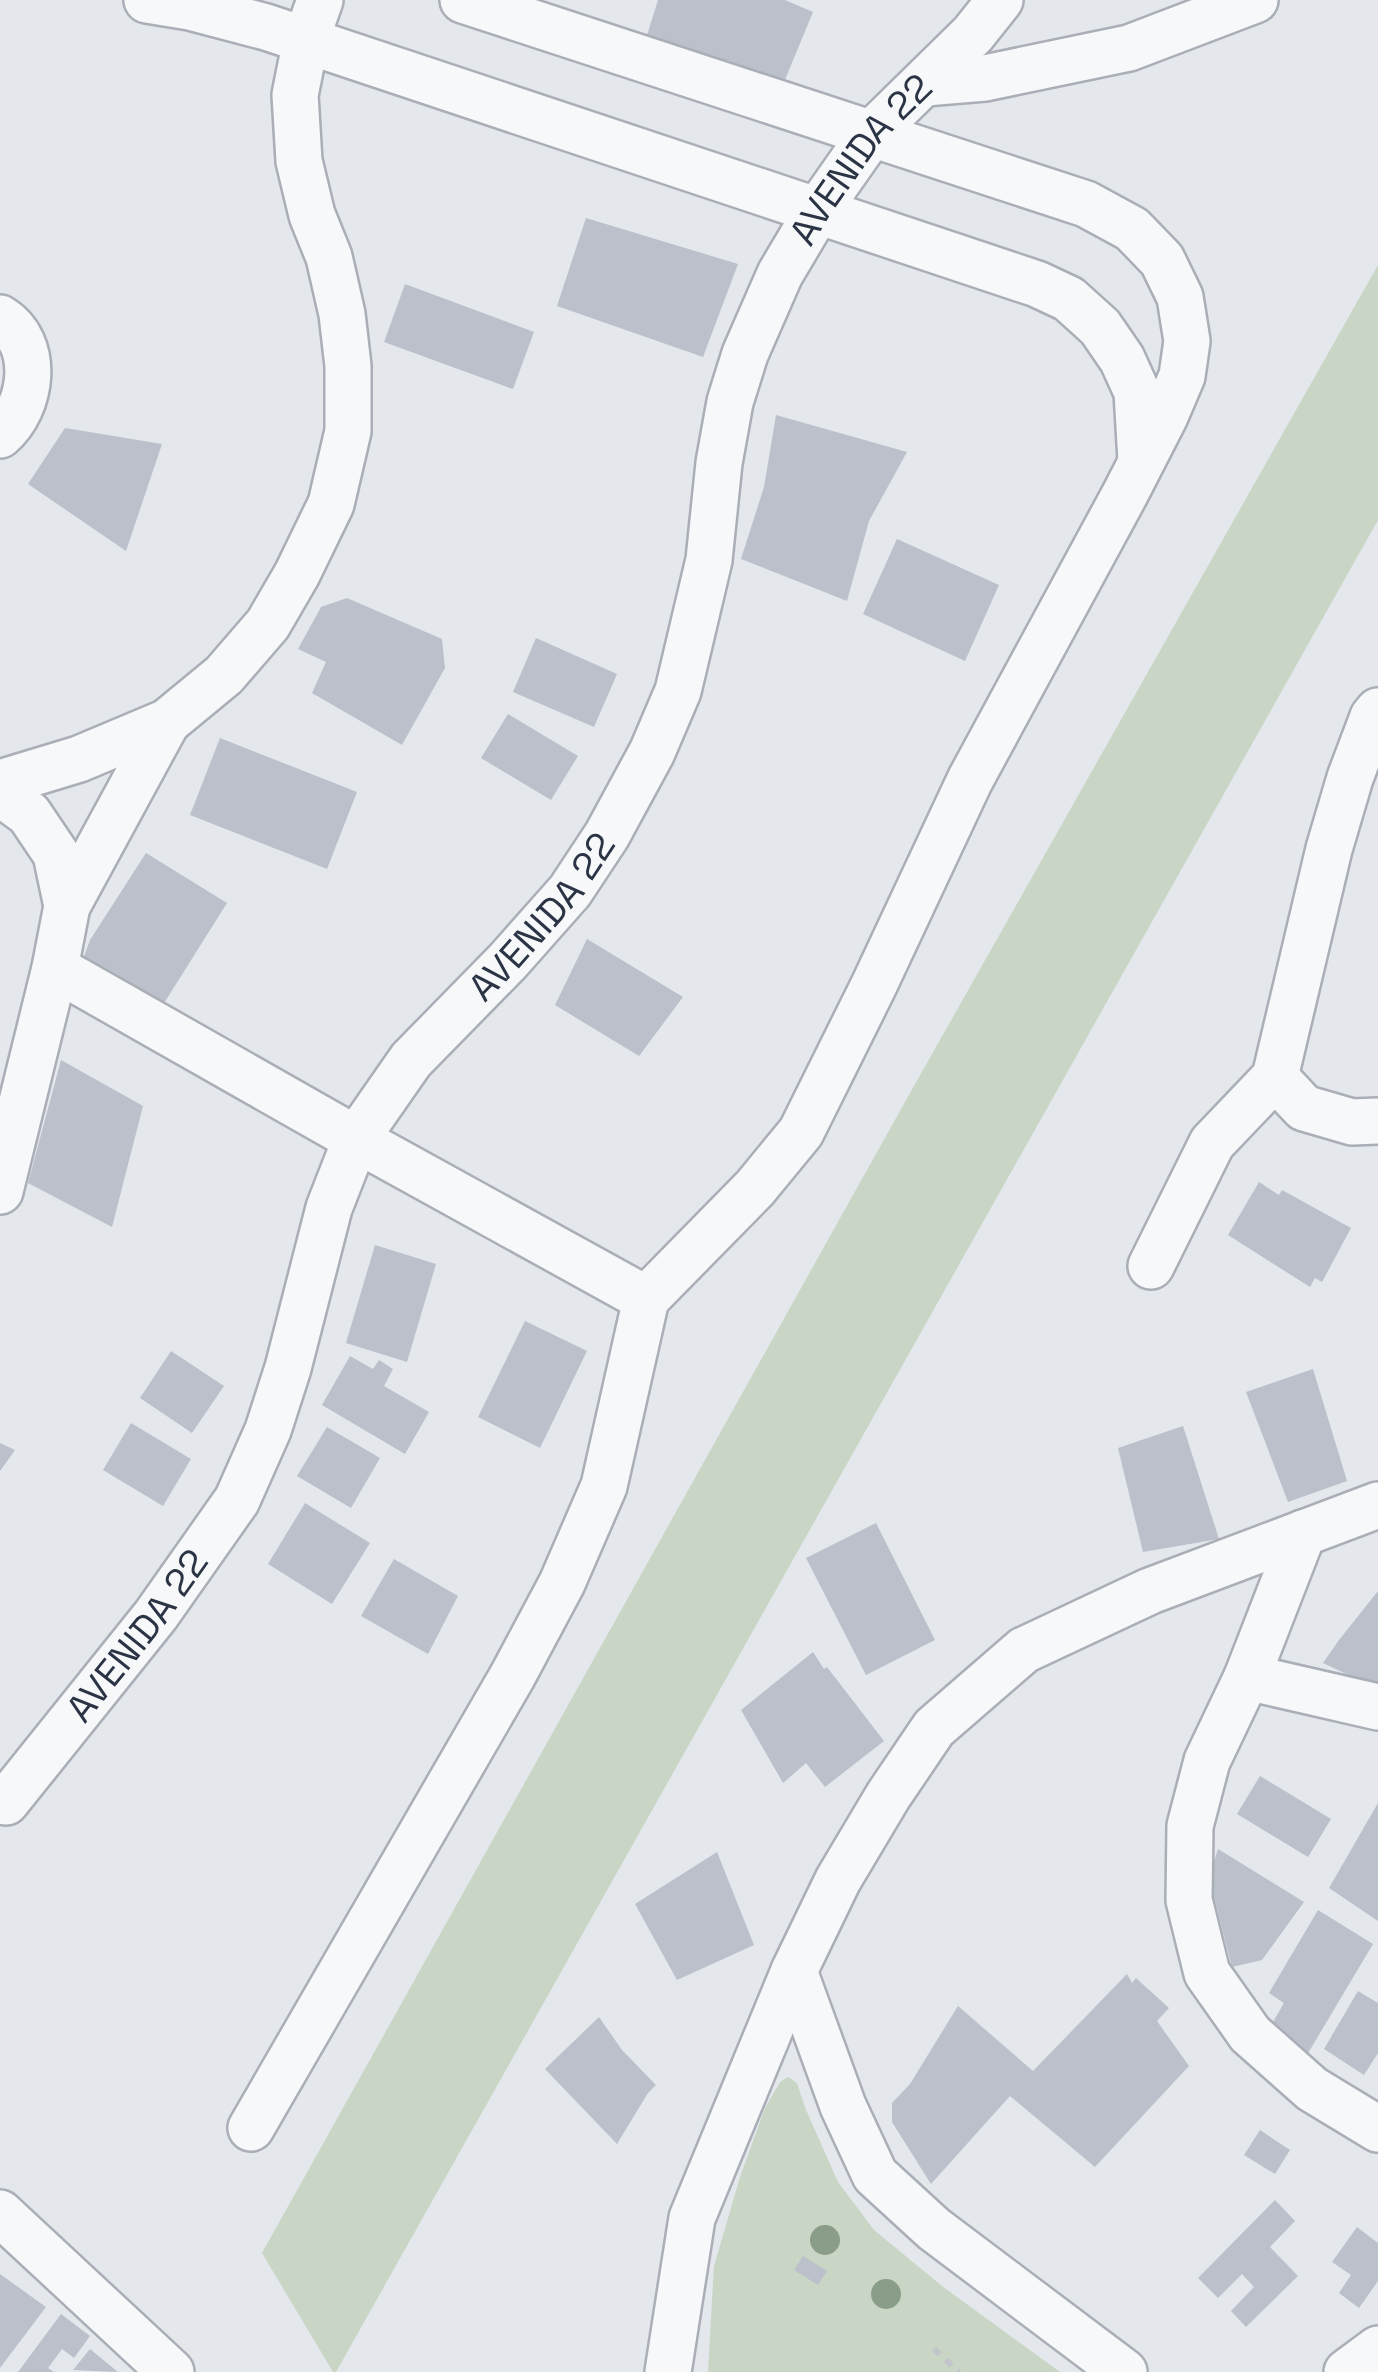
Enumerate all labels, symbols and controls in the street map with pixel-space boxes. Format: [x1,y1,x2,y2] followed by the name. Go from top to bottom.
[779,63,942,254] street label: AVENIDA 22
[458,824,626,1011] street label: AVENIDA 22
[56,1540,219,1732] street label: AVENIDA 22

